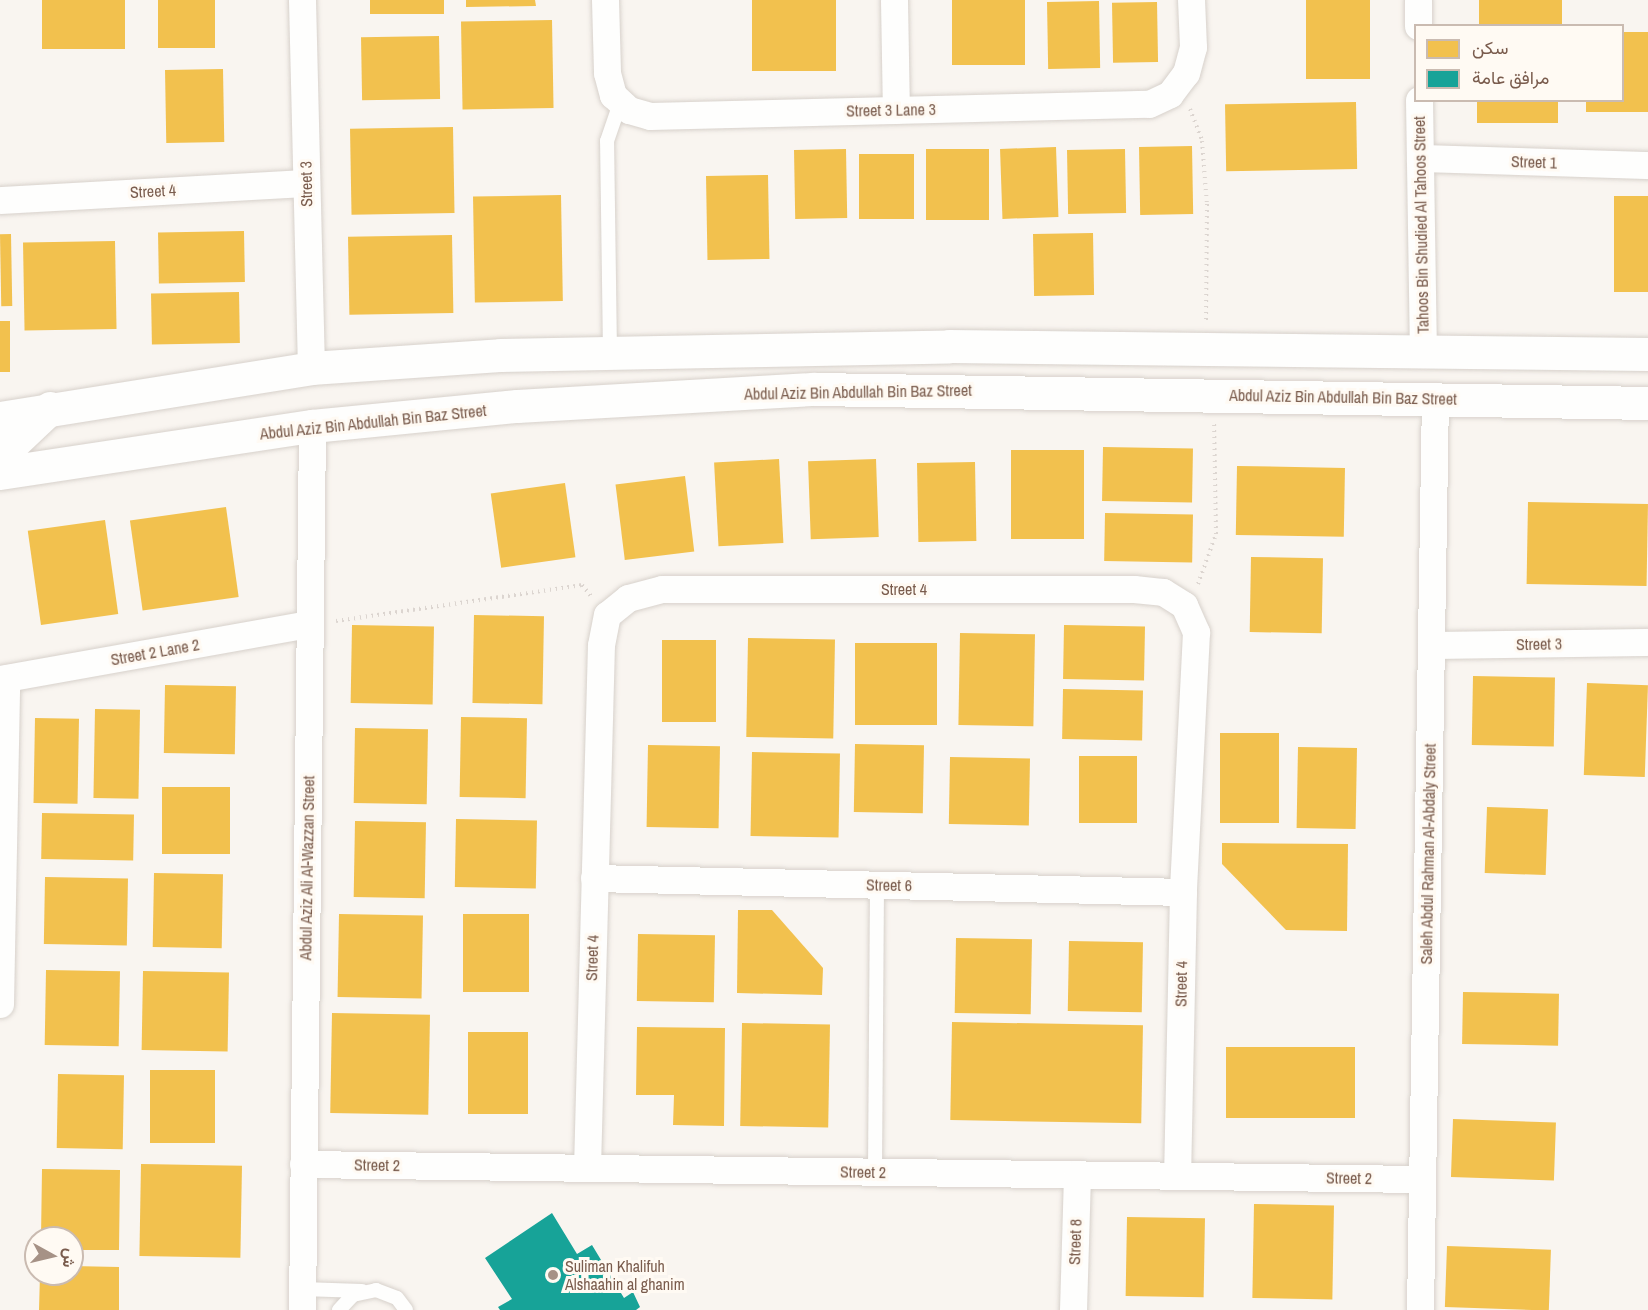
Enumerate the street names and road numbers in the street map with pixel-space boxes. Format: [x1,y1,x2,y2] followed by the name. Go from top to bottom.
[846,100,936,120] street label: Street 3 Lane 3
[1409,116,1433,334] street label: Tahoos Bin Shudied Al Tahoos Street
[1511,152,1557,172] street label: Street 1
[296,161,316,207] street label: Street 3
[130,180,176,202] street label: Street 4
[743,380,973,404] street label: Abdul Aziz Bin Abdullah Bin Baz Street
[1228,385,1458,409] street label: Abdul Aziz Bin Abdullah Bin Baz Street
[258,400,488,444] street label: Abdul Aziz Bin Abdullah Bin Baz Street
[881,579,927,599] street label: Street 4
[1516,634,1562,654] street label: Street 3
[109,635,201,669] street label: Street 2 Lane 2
[1416,743,1440,965] street label: Saleh Abdul Rahman Al-Abdaly Street
[296,774,318,962] street label: Abdul Aziz Ali Al-Wazzan Street
[866,875,912,895] street label: Street 6
[582,935,602,981] street label: Street 4
[1171,961,1191,1007] street label: Street 4
[354,1155,400,1175] street label: Street 2
[840,1162,886,1182] street label: Street 2
[1326,1168,1372,1188] street label: Street 2
[1065,1219,1085,1265] street label: Street 8

